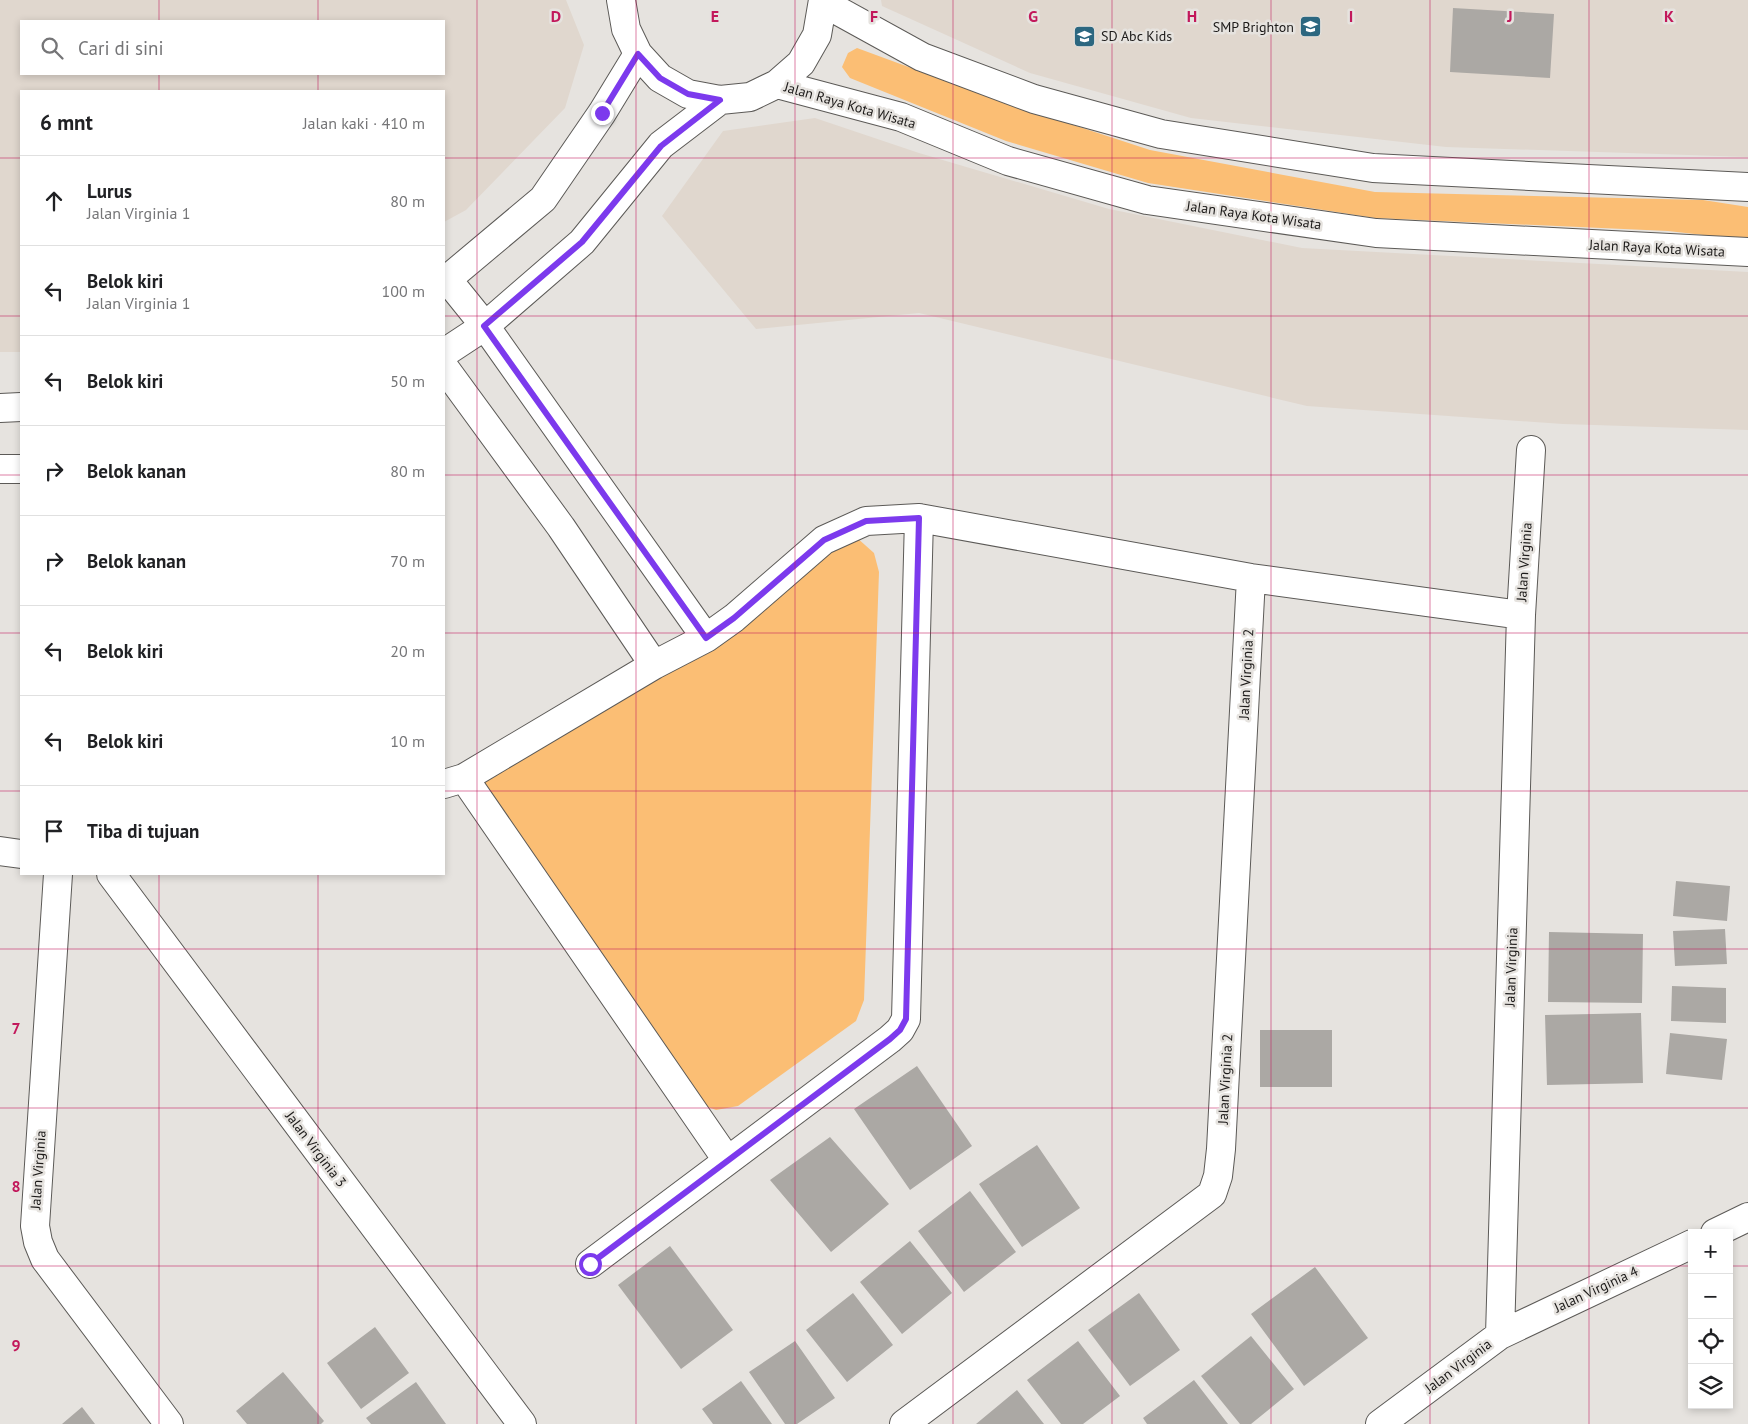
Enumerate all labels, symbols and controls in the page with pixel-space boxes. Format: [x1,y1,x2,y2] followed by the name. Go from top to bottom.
[551,6,561,26] text: D
[711,6,719,26] text: E
[870,6,878,26] text: F
[1028,6,1038,26] text: G
[1187,6,1197,26] text: H
[1349,6,1353,26] text: I
[1506,6,1513,26] text: J
[1664,6,1674,26] text: K
[1298,15,1322,39] school or university icon: SMP Brighton
[1213,18,1294,36] place label: SMP Brighton
[20,20,445,75] search box
[1073,24,1097,48] school or university icon: SD Abc Kids
[1101,27,1172,45] place label: SD Abc Kids
[38,34,66,62] icon: search
[78,36,164,60] text: Cari di sini
[781,77,918,132] street label: Jalan Raya Kota Wisata
[591,102,614,125] route end
[40,109,93,136] text: 6 mnt
[303,113,425,133] text: Jalan kaki · 410 m
[87,179,132,203] text: Lurus
[40,187,68,215] icon: ahead
[390,191,425,211] text: 80 m
[1184,196,1323,233] street label: Jalan Raya Kota Wisata
[87,203,190,223] text: Jalan Virginia 1
[1588,235,1726,261] street label: Jalan Raya Kota Wisata
[87,269,163,293] text: Belok kiri
[40,277,68,305] icon: left
[382,281,425,301] text: 100 m
[87,293,190,313] text: Jalan Virginia 1
[40,367,68,395] icon: left
[87,369,163,393] text: Belok kiri
[390,371,425,391] text: 50 m
[40,457,68,485] icon: right
[87,459,186,483] text: Belok kanan
[390,461,425,481] text: 80 m
[1512,522,1536,603] street label: Jalan Virginia
[40,547,68,575] icon: right
[87,549,186,573] text: Belok kanan
[390,551,425,571] text: 70 m
[1235,628,1257,721] street label: Jalan Virginia 2
[40,637,68,665] icon: left
[87,639,163,663] text: Belok kiri
[390,641,425,661] text: 20 m
[40,727,68,755] icon: left
[87,729,163,753] text: Belok kiri
[390,731,425,751] text: 10 m
[40,817,68,845] icon: arrive
[87,819,199,843] text: Tiba di tujuan
[1501,927,1521,1008] street label: Jalan Virginia
[11,1018,21,1038] text: 7
[1214,1033,1236,1126] street label: Jalan Virginia 2
[281,1107,350,1191] street label: Jalan Virginia 3
[26,1130,50,1211] street label: Jalan Virginia
[11,1176,21,1196] text: 8
[1688,1229,1733,1409] map controls
[1688,1229,1733,1274] button: +
[579,1253,602,1276] route start
[1550,1262,1641,1317] street label: Jalan Virginia 4
[1688,1274,1733,1319] button: −
[1688,1319,1733,1364] button: locate
[11,1335,21,1355] text: 9
[1420,1335,1495,1398] street label: Jalan Virginia
[1688,1364,1733,1409] button: layers

